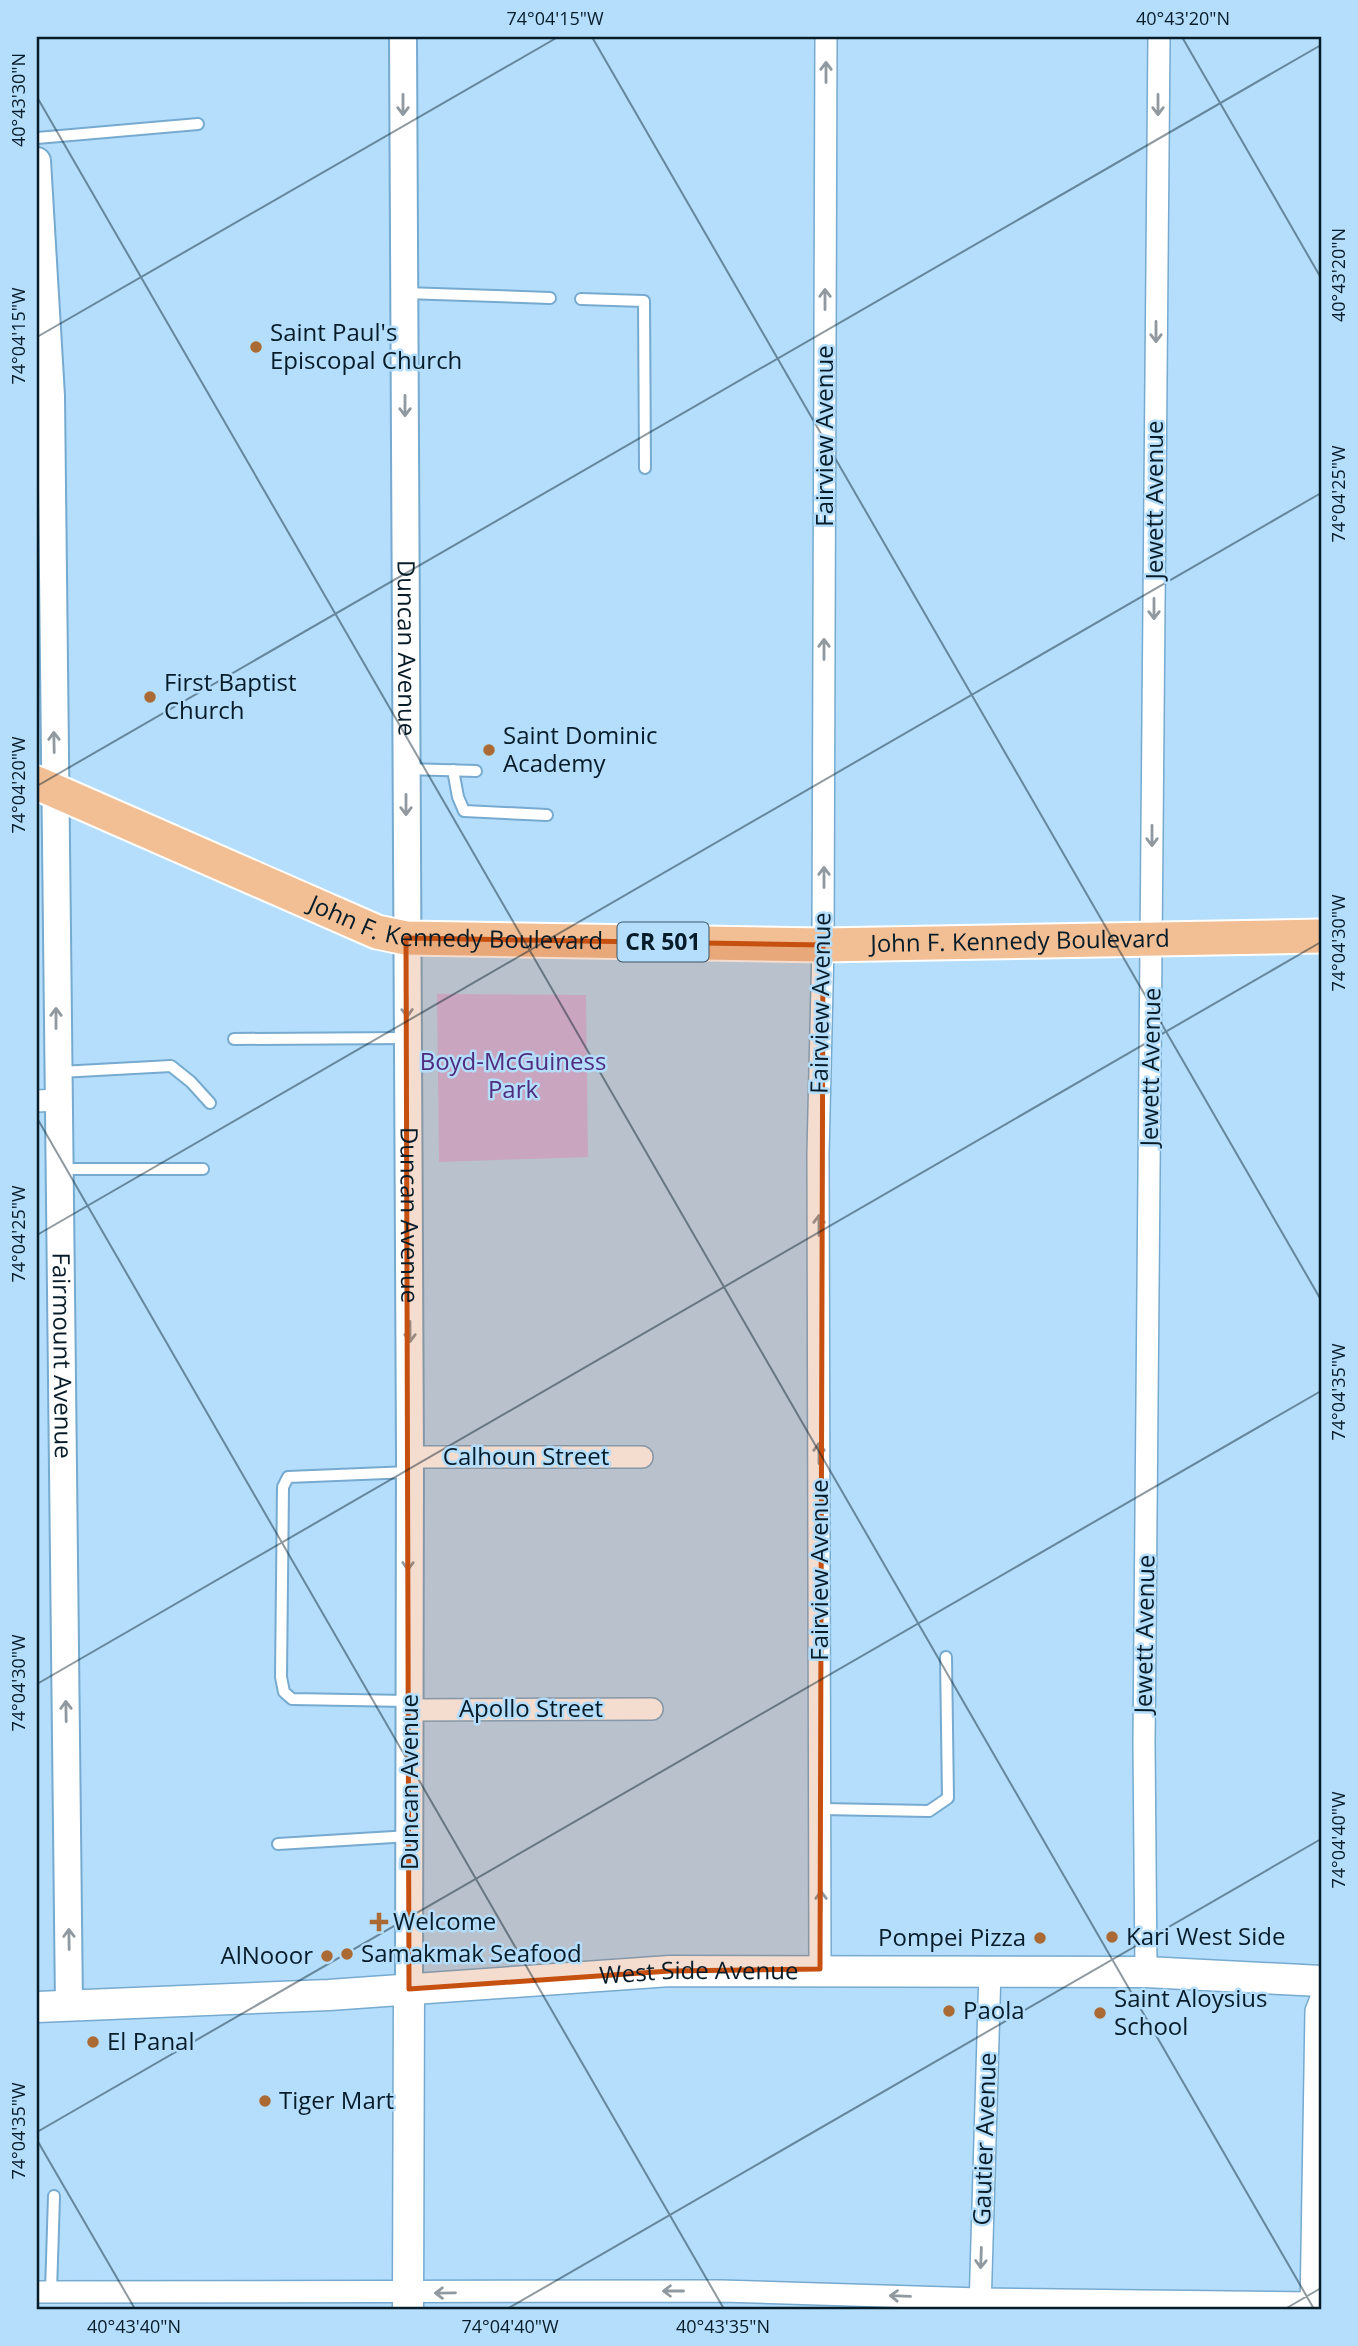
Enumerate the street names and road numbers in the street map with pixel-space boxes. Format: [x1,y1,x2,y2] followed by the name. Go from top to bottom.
[807,345,840,527] street label: Fairview Avenue
[1137,421,1170,581] street label: Jewett Avenue
[391,560,424,736] street label: Duncan Avenue
[302,885,603,956] street label: John F. Kennedy Boulevard
[801,912,838,1094] street label: Fairview Avenue
[868,921,1170,959] street label: John F. Kennedy Boulevard
[618,923,708,962] road number: CR 501
[1132,987,1167,1149] street label: Jewett Avenue
[393,1127,427,1303] street label: Duncan Avenue
[46,1252,81,1459] street label: Fairmount Avenue
[443,1439,609,1472] street label: Calhoun Street
[802,1479,835,1661] street label: Fairview Avenue
[1126,1554,1161,1716] street label: Jewett Avenue
[459,1691,603,1724] street label: Apollo Street
[392,1694,425,1870] street label: Duncan Avenue
[598,1953,799,1991] street label: West Side Avenue
[964,2052,1003,2226] street label: Gautier Avenue

